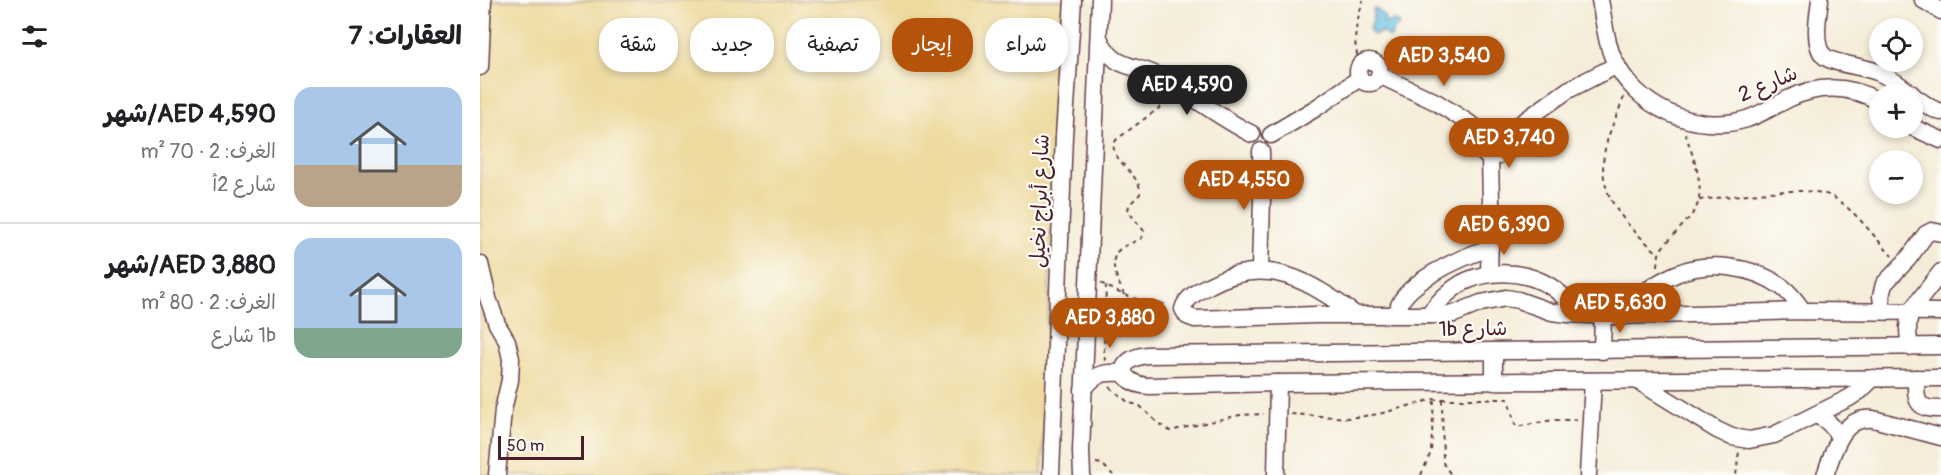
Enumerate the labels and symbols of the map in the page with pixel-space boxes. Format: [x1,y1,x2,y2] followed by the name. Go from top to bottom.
[1375,36,1513,87] pin: AED 3,540
[1734,60,1802,109] street label: شارع 2
[1118,65,1256,116] pin: AED 4,590
[1440,118,1578,169] pin: AED 3,740
[1024,134,1057,268] street label: شارع أبراج نخيل
[1175,160,1313,211] pin: AED 4,550
[1435,205,1573,256] pin: AED 6,390
[1551,283,1689,334] pin: AED 5,630
[1041,298,1179,349] pin: AED 3,880
[1438,315,1508,344] street label: 1b شارع
[498,433,584,460] scale bar

